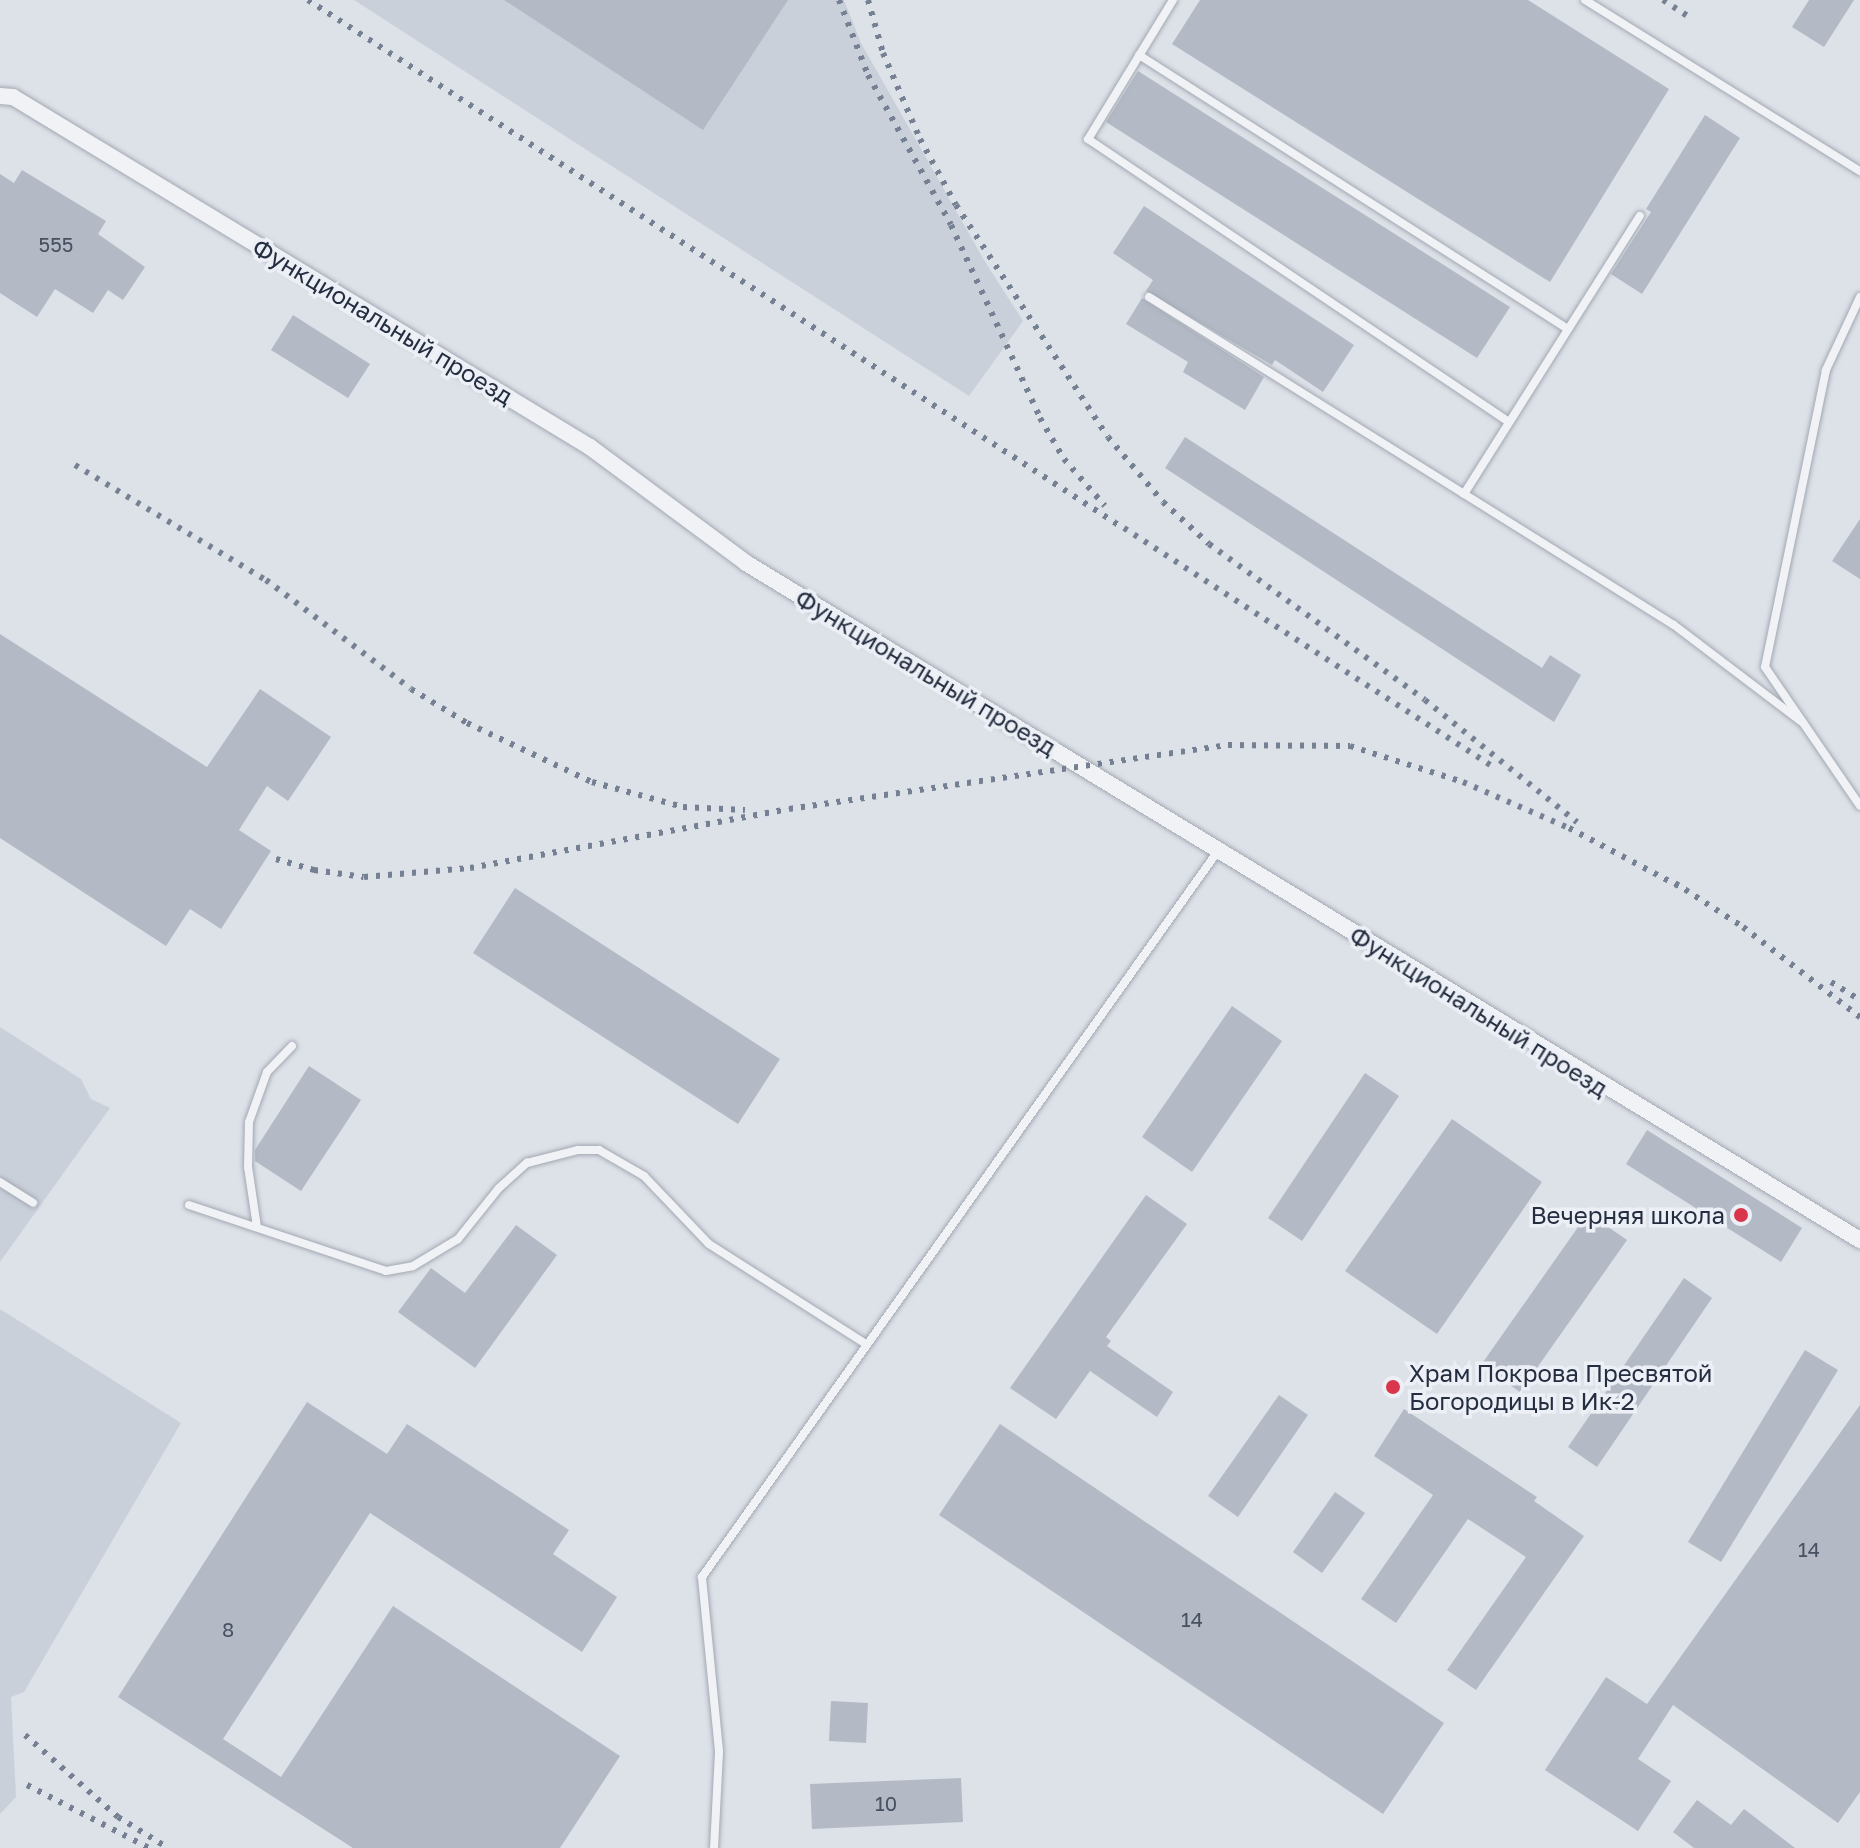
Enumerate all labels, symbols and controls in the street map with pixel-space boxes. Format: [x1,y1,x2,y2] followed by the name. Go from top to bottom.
[39,232,73,256] house number: 555
[248,232,518,410] street label: Функциональный проезд
[791,583,1061,761] street label: Функциональный проезд
[1345,920,1613,1102] street label: Функциональный проезд
[1530,1201,1725,1229] place label: Вечерняя школа
[1732,1206,1750,1224] marker: Вечерняя школа
[1409,1359,1712,1415] place label: Храм Покрова Пресвятой Богородицы в Ик-2
[1384,1378,1402,1396] marker: Храм Покрова Пресвятой Богородицы в Ик-2
[1798,1537,1820,1561] house number: 14
[1181,1607,1203,1631] house number: 14
[222,1617,234,1641] house number: 8
[875,1791,897,1815] house number: 10

